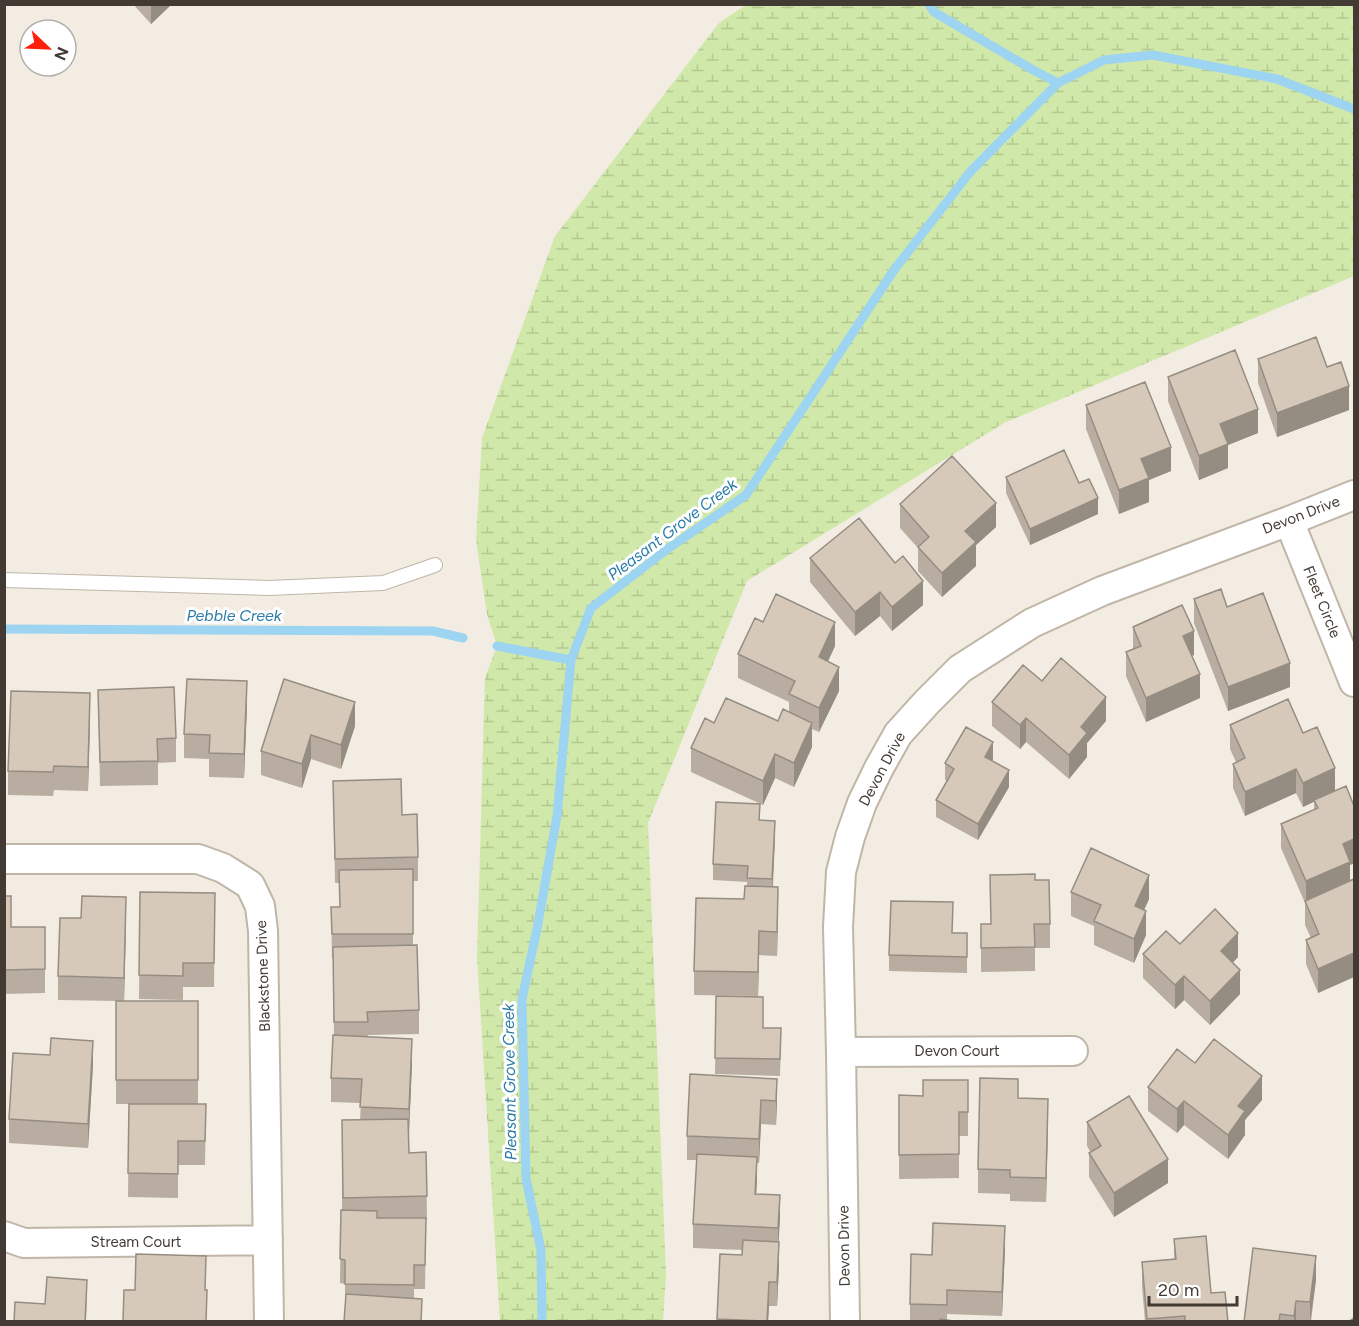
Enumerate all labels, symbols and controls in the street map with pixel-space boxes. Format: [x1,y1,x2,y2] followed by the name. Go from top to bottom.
[18,18,78,78] north arrow
[50,44,73,63] text: N
[604,474,742,584] water label: Pleasant Grove Creek
[1260,492,1342,538] street label: Devon Drive
[1299,563,1345,641] street label: Fleet Circle
[186,606,283,625] water label: Pebble Creek
[855,729,909,809] street label: Devon Drive
[252,920,274,1032] street label: Blackstone Drive
[499,1002,520,1161] water label: Pleasant Grove Creek
[914,1042,1000,1060] street label: Devon Court
[834,1205,854,1287] street label: Devon Drive
[91,1233,182,1251] street label: Stream Court
[1149,1269,1238,1307] scale bar
[1158,1279,1199,1301] text: 20 m

